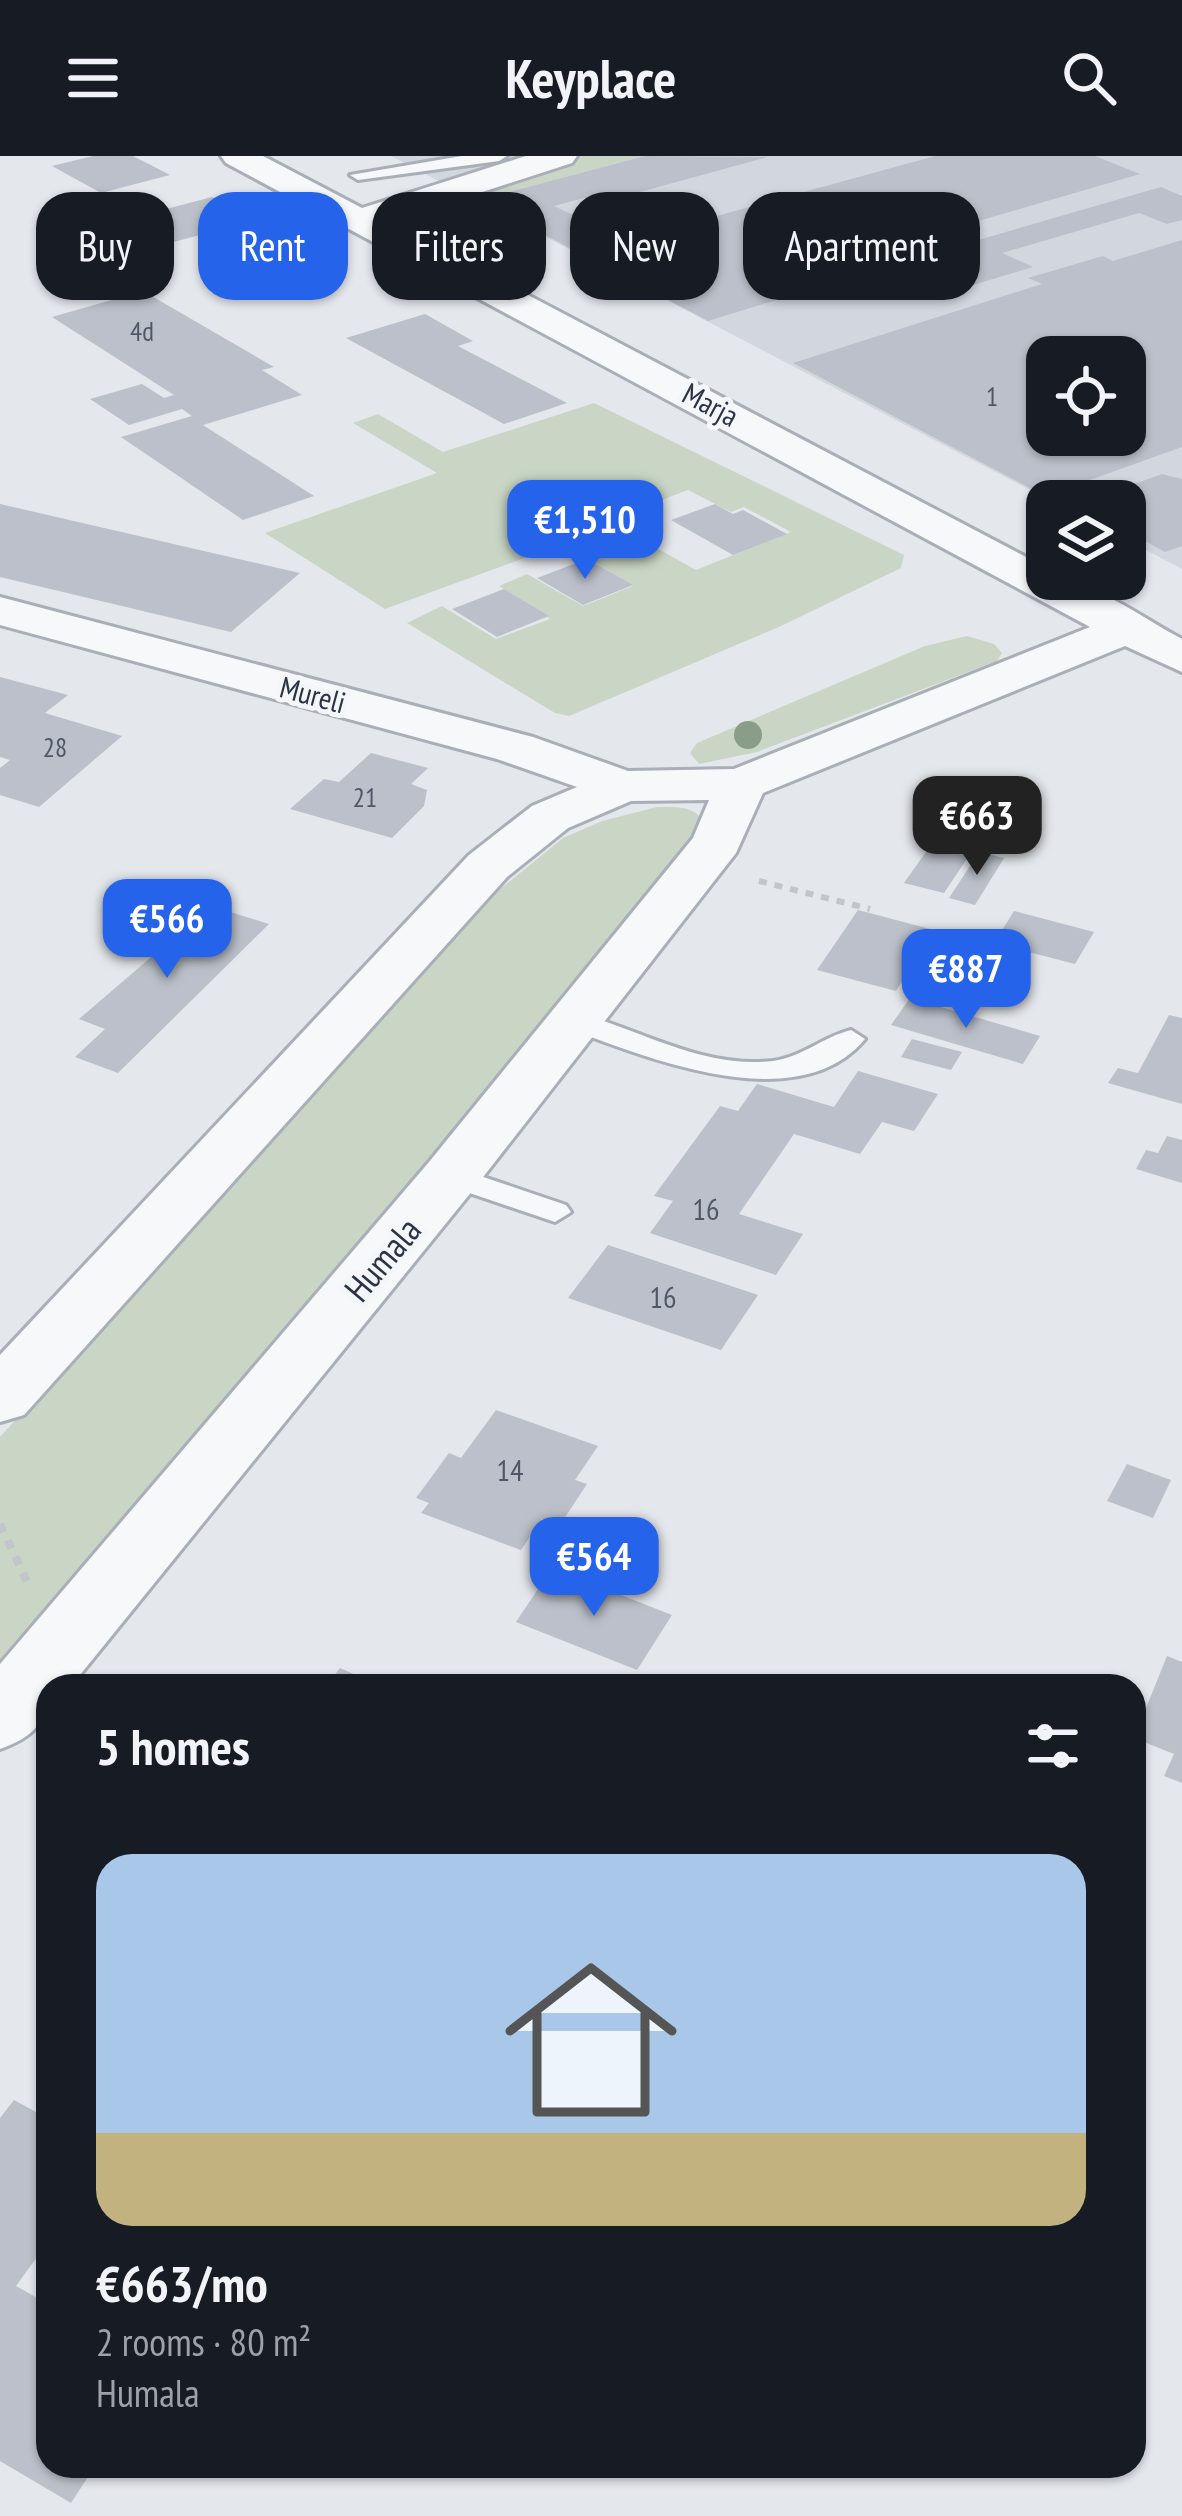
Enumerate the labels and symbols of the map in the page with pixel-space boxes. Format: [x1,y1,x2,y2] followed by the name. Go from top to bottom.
[130,314,154,348] house number: 4d
[676,373,746,435] street label: Marja
[986,379,998,413] house number: 1
[487,480,683,582] pin: €1,510
[276,667,350,721] street label: Mureli
[43,730,67,764] house number: 28
[906,776,1048,878] pin: €663
[353,780,377,814] house number: 21
[96,879,238,981] pin: €566
[895,929,1037,1031] pin: €887
[693,1189,720,1228] house number: 16
[333,1207,431,1311] street label: Humala
[650,1277,677,1316] house number: 16
[497,1450,524,1489] house number: 14
[523,1517,665,1619] pin: €564

